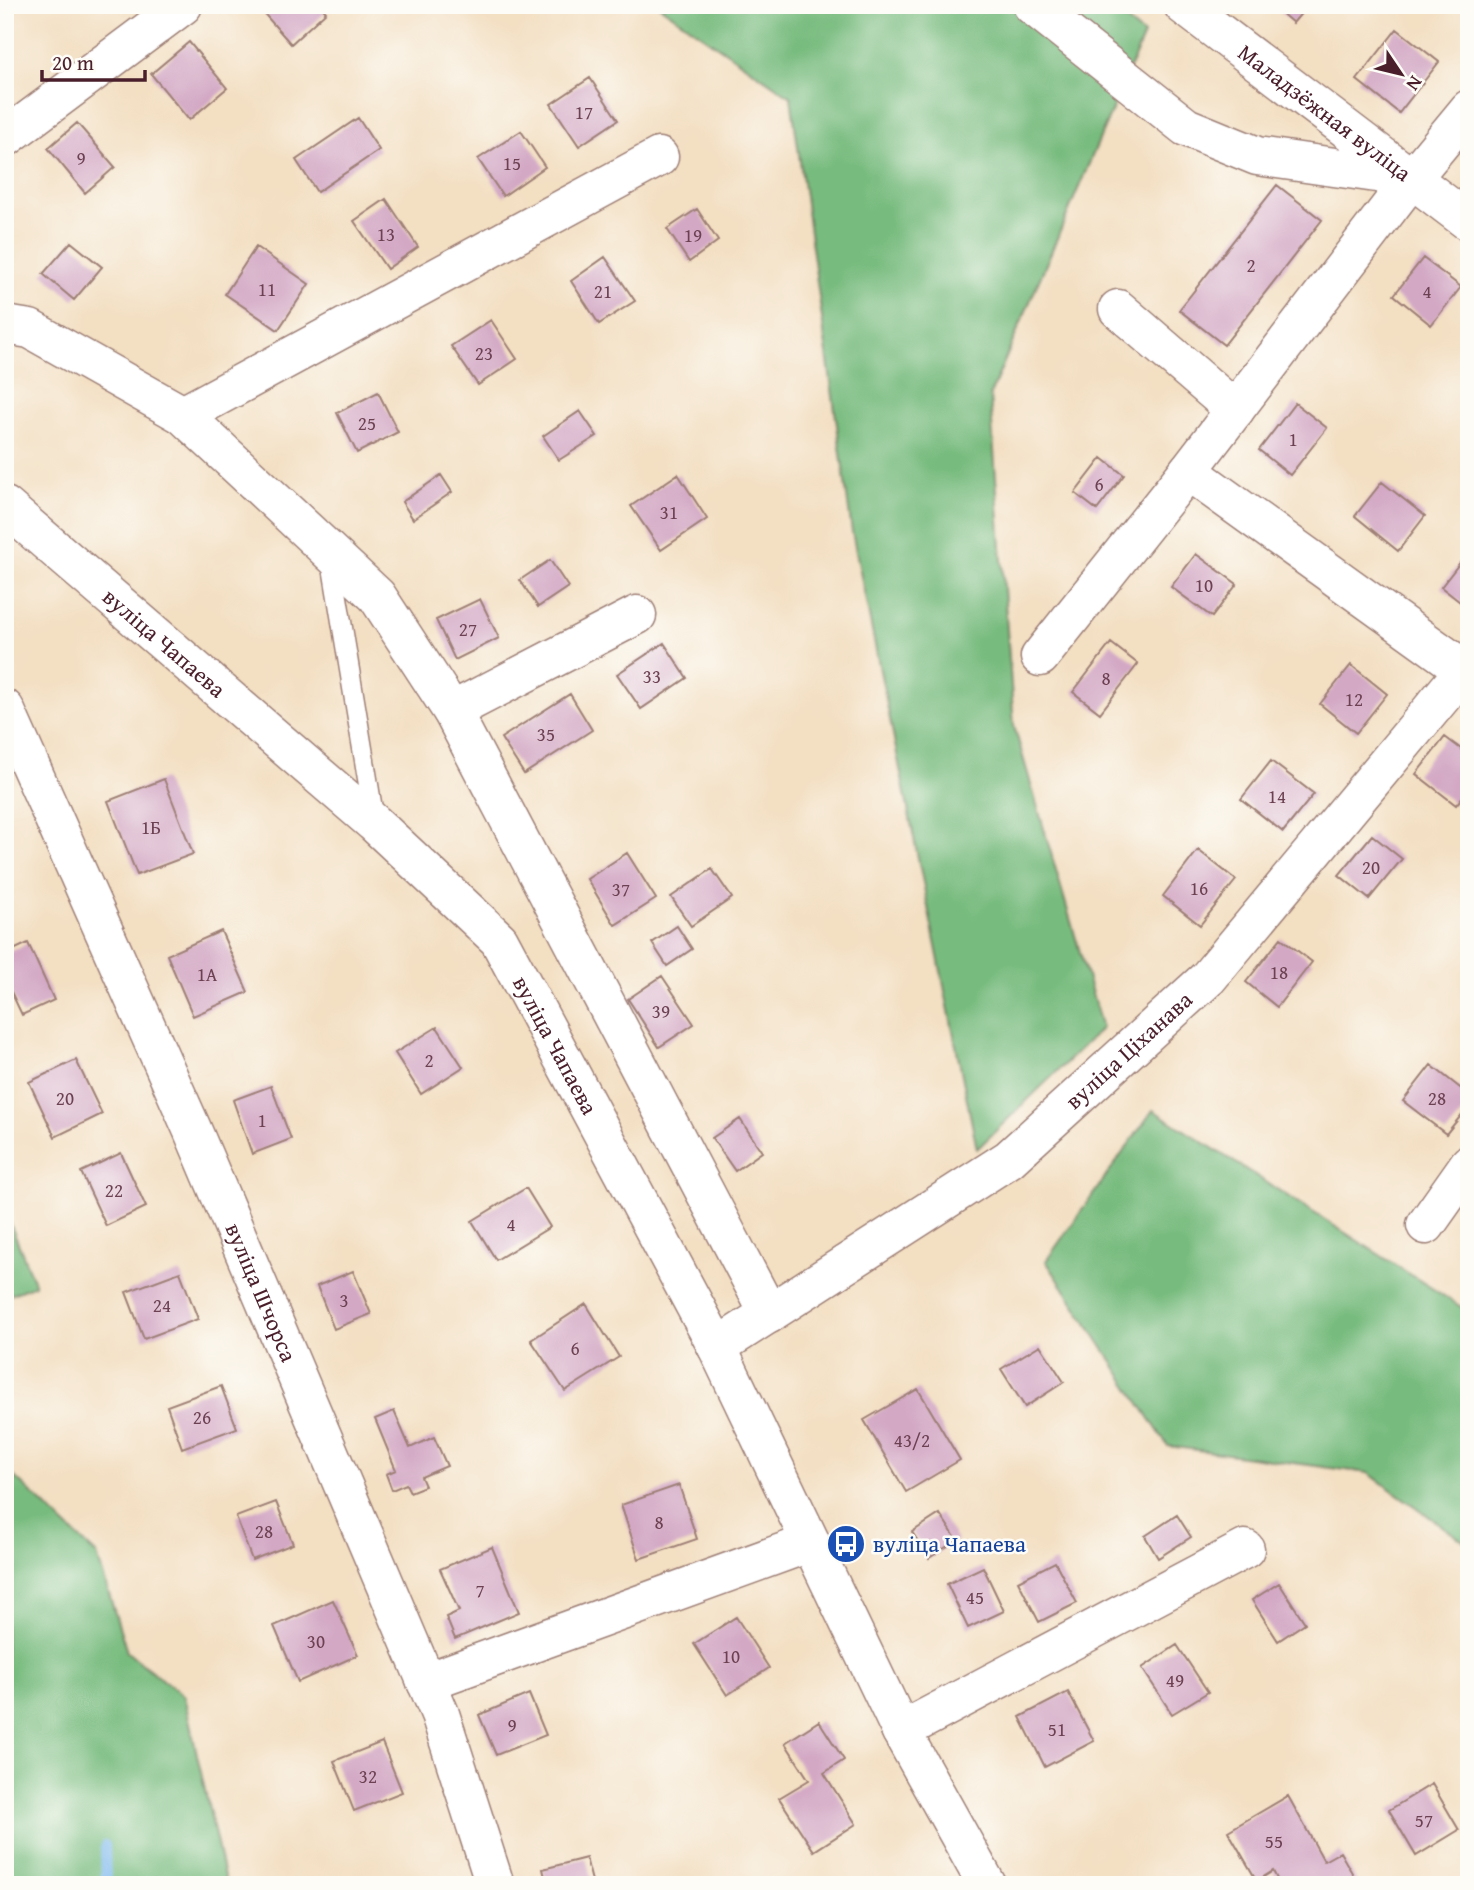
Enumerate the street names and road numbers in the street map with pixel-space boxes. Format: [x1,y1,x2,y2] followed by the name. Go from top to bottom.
[1232,36,1419,189] street label: Маладзёжная вуліца
[96,580,233,705] street label: вуліца Чапаева
[505,970,607,1120] street label: вуліца Чапаева
[1057,983,1199,1116] street label: вуліца Ціханава
[218,1217,306,1367] street label: вуліца Шчорса

